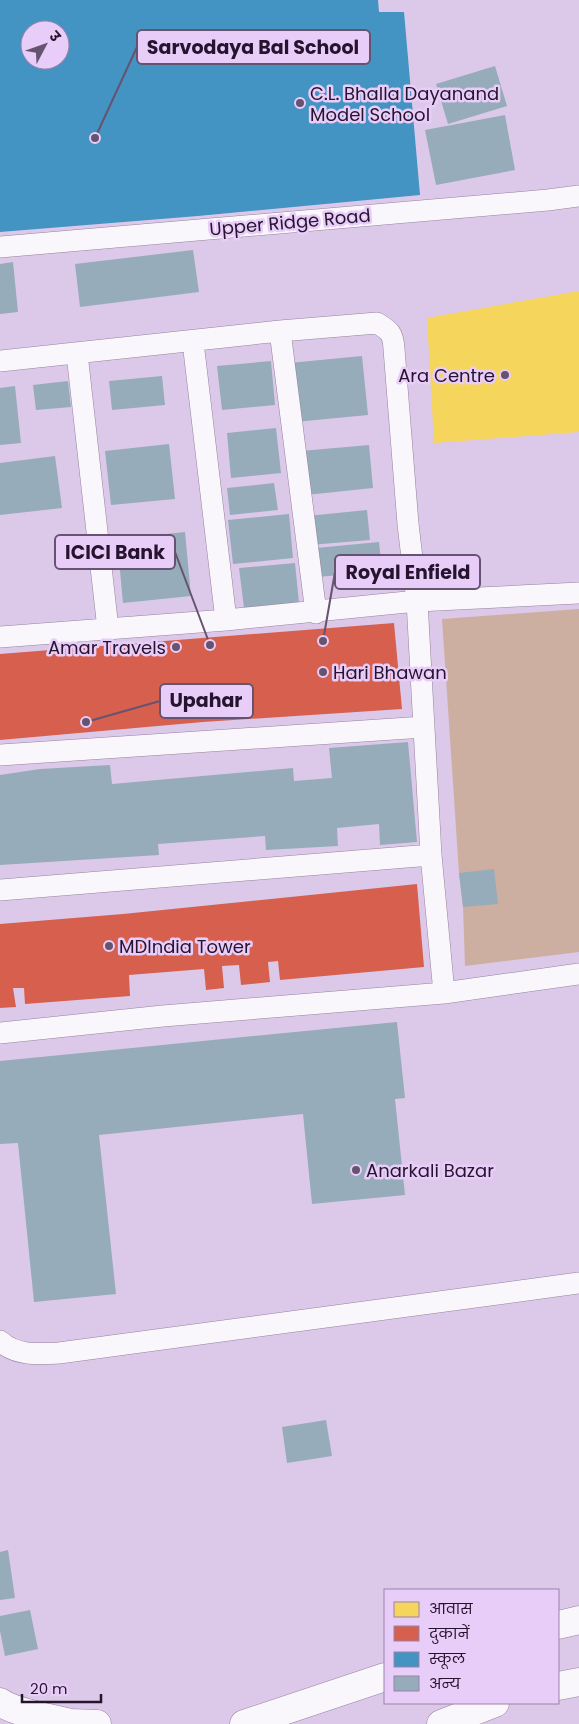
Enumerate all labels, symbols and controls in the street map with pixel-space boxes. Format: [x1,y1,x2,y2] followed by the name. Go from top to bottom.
[20,20,70,70] north arrow
[44,26,66,47] text: उ
[137,30,370,64] callout: Sarvodaya Bal School
[147,34,359,61] text: Sarvodaya Bal School
[310,81,499,127] place label: C.L. Bhalla Dayanand Model School
[294,97,306,109] marker: C.L. Bhalla Dayanand Model School
[208,203,372,241] street label: Upper Ridge Road
[398,363,495,388] place label: Ara Centre
[499,369,511,381] marker: Ara Centre
[55,535,175,569] callout: ICICI Bank
[65,539,165,566] text: ICICI Bank
[335,555,480,589] callout: Royal Enfield
[346,559,470,586] text: Royal Enfield
[48,635,166,660] place label: Amar Travels
[170,641,182,653] marker: Amar Travels
[333,660,447,685] place label: Hari Bhawan
[317,666,329,678] marker: Hari Bhawan
[160,684,253,718] callout: Upahar
[169,687,243,714] text: Upahar
[119,934,251,959] place label: MDIndia Tower
[103,940,115,952] marker: MDIndia Tower
[366,1158,494,1183] place label: Anarkali Bazar
[350,1164,362,1176] marker: Anarkali Bazar
[384,1589,559,1704] legend
[429,1598,473,1619] text: आवास
[428,1623,470,1644] text: दुकानें
[428,1648,466,1669] text: स्कूल
[22,1672,101,1704] scale bar
[429,1673,461,1694] text: अन्य
[30,1678,68,1699] text: 20 m

